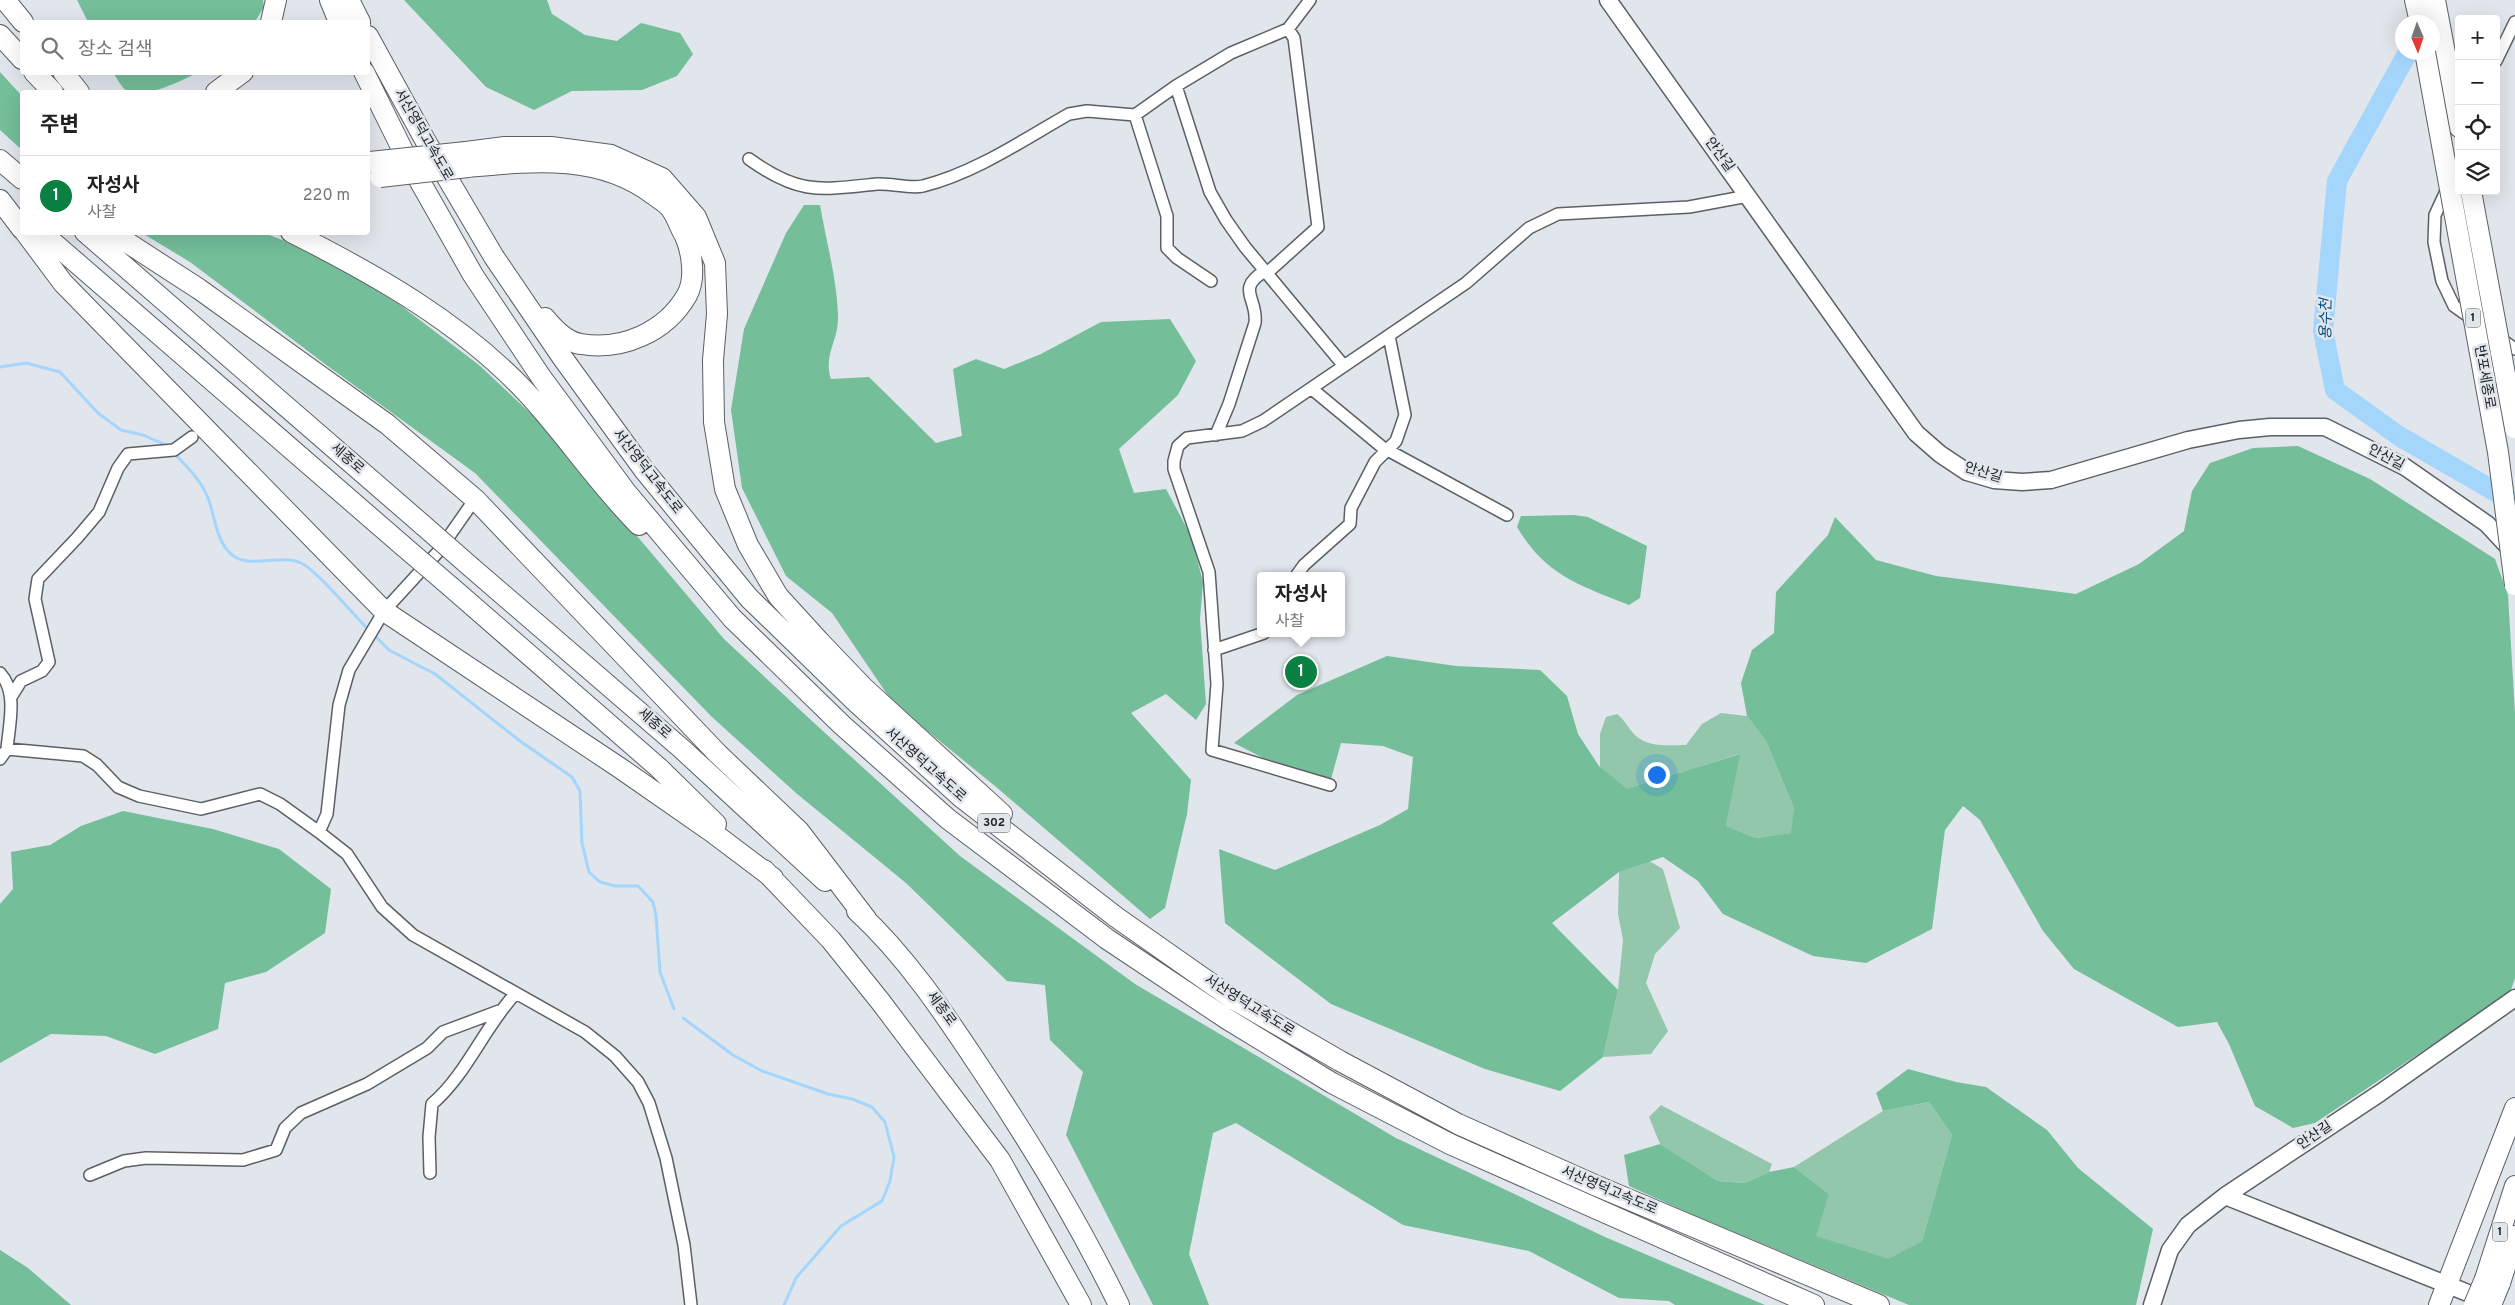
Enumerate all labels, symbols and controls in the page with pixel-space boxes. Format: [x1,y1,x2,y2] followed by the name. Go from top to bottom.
[2395,15,2440,60] north arrow
[2455,15,2500,195] map controls
[2455,15,2500,60] button: +
[20,20,370,75] search box
[38,34,66,62] icon: search
[78,38,152,62] text: 장소 검색
[2455,60,2500,105] button: −
[390,86,456,184] street label: 서산영덕고속도로
[2455,105,2500,150] button: locate
[40,112,79,139] text: 주변
[1701,134,1737,176] street label: 안산길
[2455,150,2500,195] button: layers
[87,174,139,198] text: 자성사
[53,186,59,206] text: 1
[303,186,350,206] text: 220 m
[87,203,116,223] text: 사찰
[2317,296,2337,340] water label: 용수천
[2466,308,2480,328] road number: 1
[2470,344,2498,410] street label: 반포세종로
[609,426,685,518] street label: 서산영덕고속도로
[327,440,367,478] street label: 세종로
[2365,441,2407,475] street label: 안산길
[1962,459,2004,487] street label: 안산길
[1257,572,1345,637] popup
[1275,583,1327,607] text: 자성사
[1275,612,1304,632] text: 사찰
[1285,653,1317,691] pin: 1
[634,705,674,743] street label: 세종로
[881,724,969,806] street label: 서산영덕고속도로
[1644,762,1670,788] your location
[978,814,1010,832] road number: 302
[1201,971,1297,1041] street label: 서산영덕고속도로
[923,988,959,1030] street label: 세종로
[2294,1118,2336,1154] street label: 안산길
[1558,1163,1660,1219] street label: 서산영덕고속도로
[2492,1222,2508,1242] road number: 1

